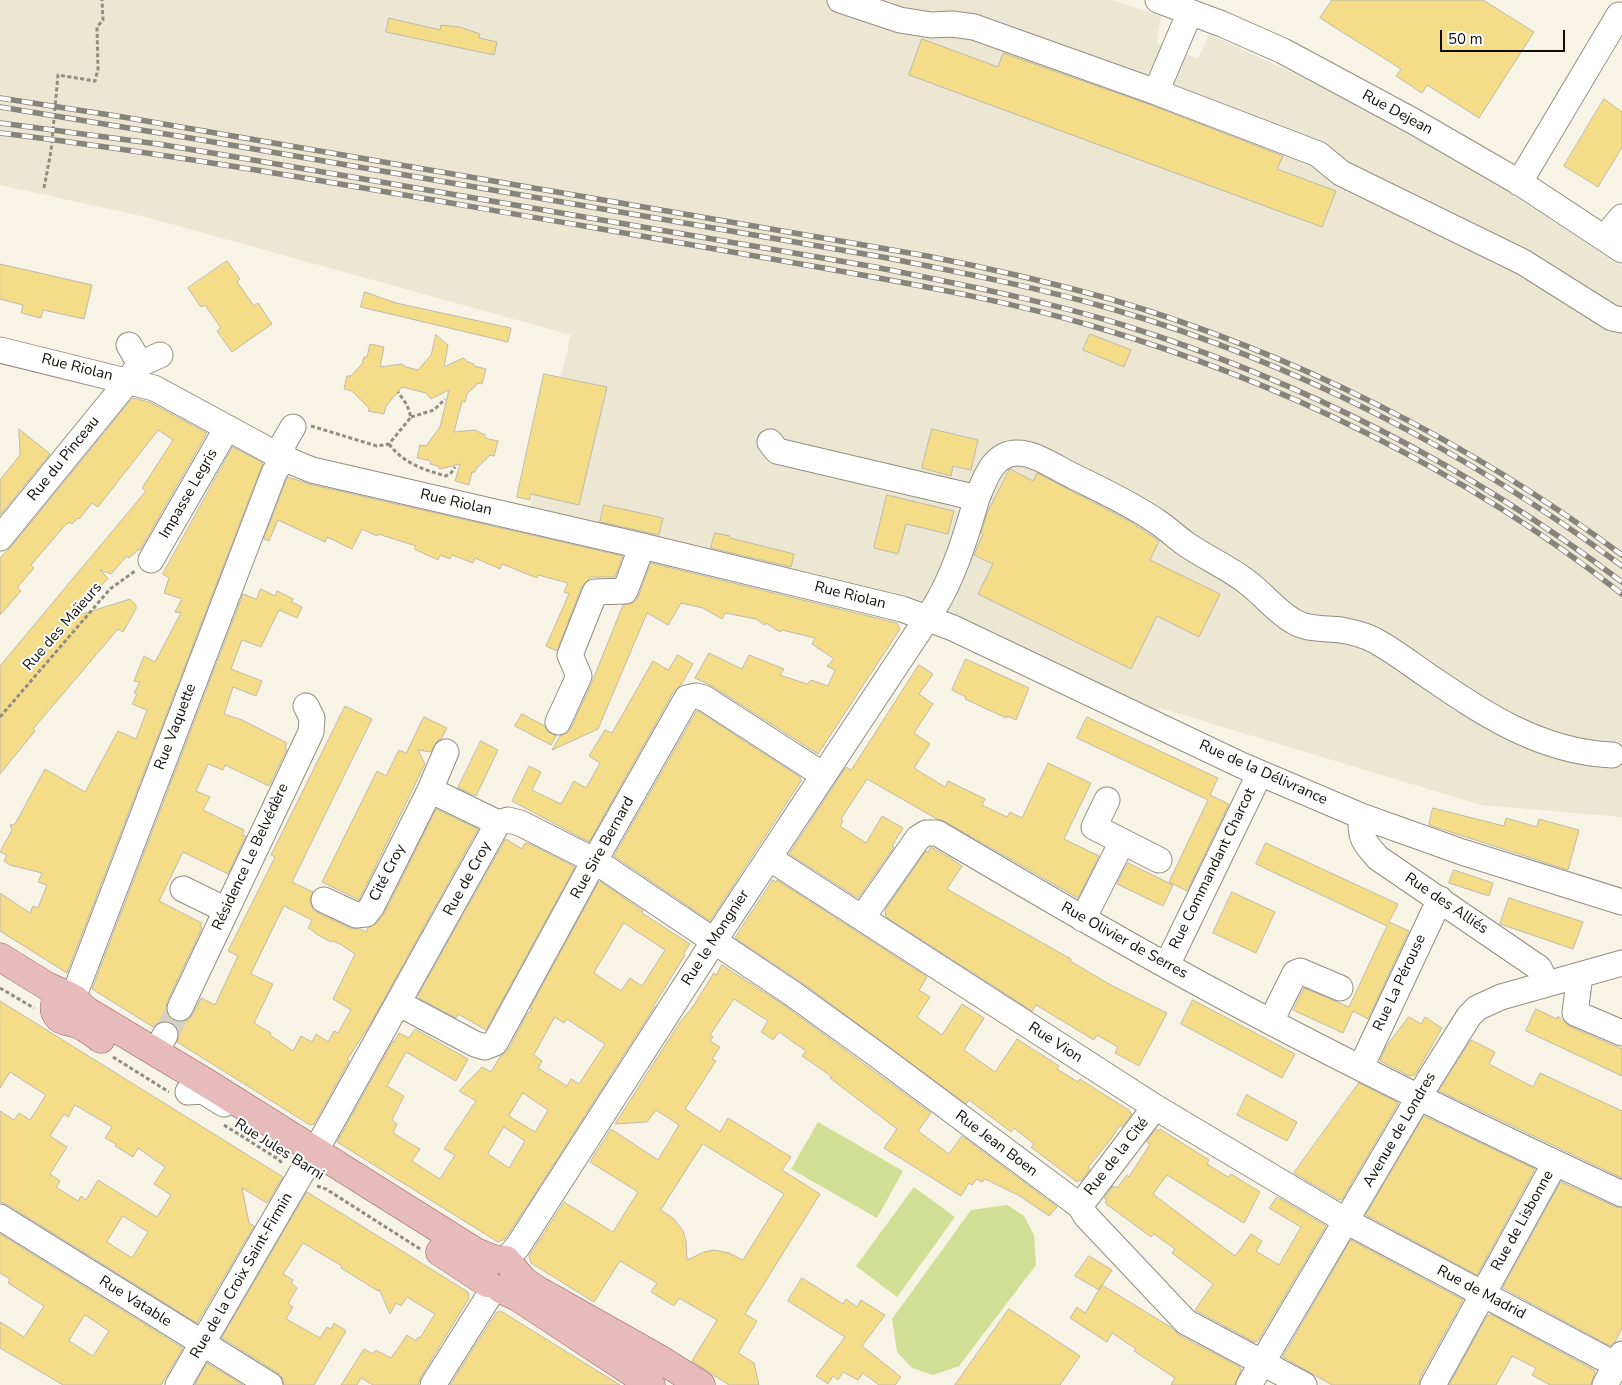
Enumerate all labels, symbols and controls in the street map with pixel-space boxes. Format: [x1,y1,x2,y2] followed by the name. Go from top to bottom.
[1442,20,1567,52] scale bar
[1448,29,1483,49] text: 50 m
[1359,87,1435,139] street label: Rue Dejean
[39,350,115,386] street label: Rue Riolan
[24,413,104,505] street label: Rue du Pinceau
[156,446,222,542] street label: Impasse Legris
[418,486,494,520] street label: Rue Riolan
[812,578,888,614] street label: Rue Riolan
[20,579,106,675] street label: Rue des Maïeurs
[151,681,201,773] street label: Rue Vaquette
[1196,737,1330,809] street label: Rue de la Délivrance
[209,781,293,933] street label: Résidence Le Belvédère
[1166,786,1260,952] street label: Rue Commandant Charcot
[567,794,639,902] street label: Rue Sire Bernard
[440,839,496,919] street label: Rue de Croy
[366,841,410,905] street label: Cité Croy
[1401,870,1491,938] street label: Rue des Alliés
[678,887,754,989] street label: Rue le Mongnier
[1058,899,1190,983] street label: Rue Olivier de Serres
[1370,932,1430,1034] street label: Rue La Pérouse
[1025,1019,1085,1067] street label: Rue Vion
[1360,1069,1440,1191] street label: Avenue de Londres
[951,1107,1041,1181] street label: Rue Jean Boen
[1081,1114,1153,1200] street label: Rue de la Cité
[231,1115,327,1185] street label: Rue Jules Barni
[1488,1168,1558,1274] street label: Rue de Lisbonne
[187,1190,297,1362] street label: Rue de la Croix Saint-Firmin
[1434,1262,1528,1324] street label: Rue de Madrid
[95,1273,175,1331] street label: Rue Vatable

